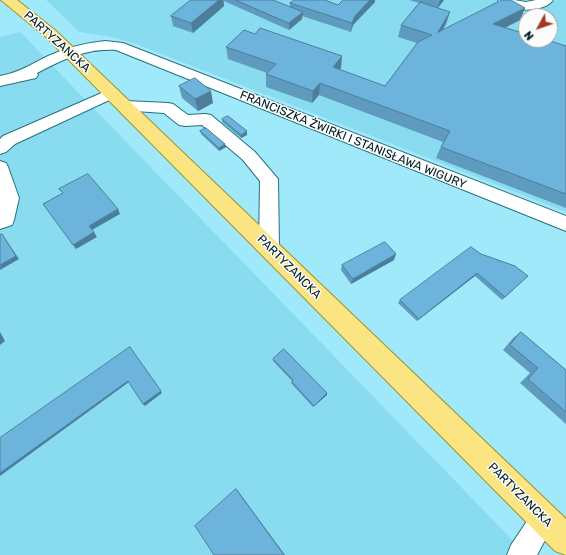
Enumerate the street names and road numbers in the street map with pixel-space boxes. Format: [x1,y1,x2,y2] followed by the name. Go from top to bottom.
[21,8,93,76] street label: PARTYZANCKA
[238,88,468,192] street label: FRANCISZKA ŻWIRKI I STANISŁAWA WIGURY
[254,232,324,302] street label: PARTYZANCKA
[485,460,555,530] street label: PARTYZANCKA

